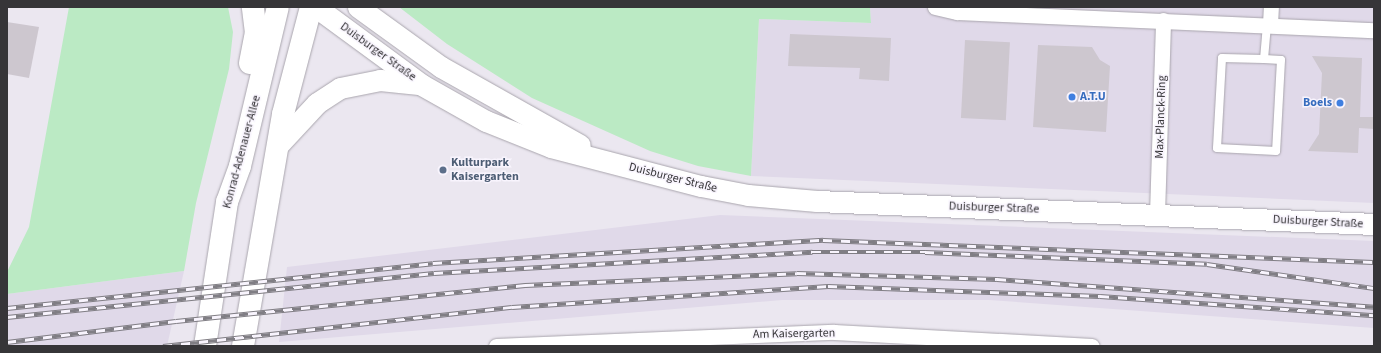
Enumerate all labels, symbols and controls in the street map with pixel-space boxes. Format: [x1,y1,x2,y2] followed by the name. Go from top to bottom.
[337,20,419,84] street label: Duisburger Straße
[1152,75,1170,159] street label: Max-Planck-Ring
[1080,90,1106,104] place label: A.T.U
[1067,92,1077,102] marker: A.T.U
[220,94,264,210] street label: Konrad-Adenauer-Allee
[1303,96,1332,110] place label: Boels
[1335,98,1345,108] marker: Boels
[451,156,519,184] place label: Kulturpark Kaisergarten
[627,160,719,196] street label: Duisburger Straße
[438,165,448,175] marker: Kulturpark Kaisergarten
[949,199,1039,217] street label: Duisburger Straße
[1272,212,1364,232] street label: Duisburger Straße
[753,326,835,342] street label: Am Kaisergarten

